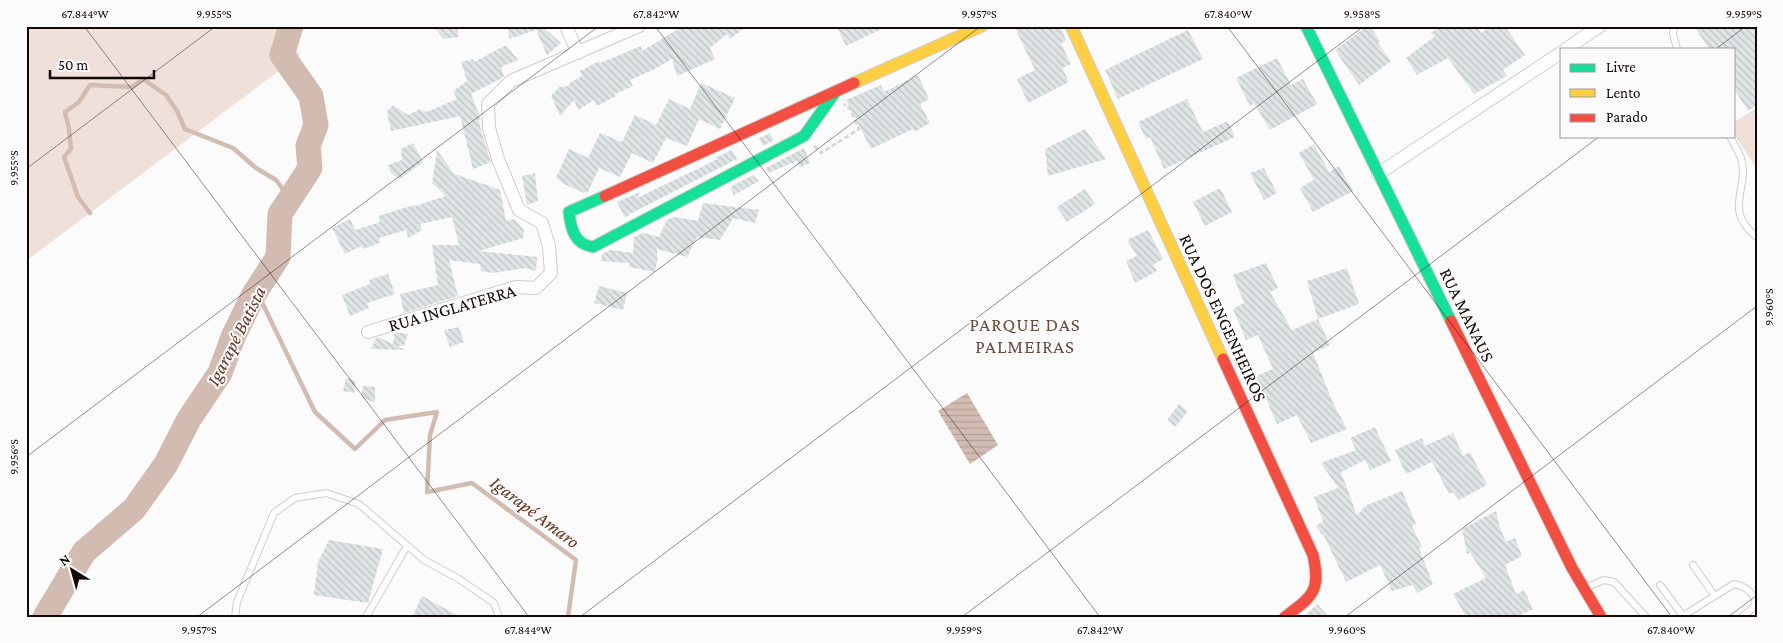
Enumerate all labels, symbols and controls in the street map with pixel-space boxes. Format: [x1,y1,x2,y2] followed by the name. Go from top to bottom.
[61,7,109,21] text: 67.844°W
[196,7,232,21] text: 9.955°S
[633,7,679,21] text: 67.842°W
[961,7,997,21] text: 9.957°S
[1204,7,1252,21] text: 67.840°W
[1344,7,1381,21] text: 9.958°S
[1726,7,1762,21] text: 9.959°S
[50,48,154,80] scale bar
[1560,48,1736,138] legend
[58,57,88,73] text: 50 m
[1606,59,1636,75] text: Livre
[1606,85,1640,101] text: Lento
[1606,109,1648,125] text: Parado
[7,150,21,186] text: 9.955°S
[1175,231,1271,405] street label: RUA DOS ENGENHEIROS
[1436,265,1498,365] street label: RUA MANAUS
[386,280,519,336] street label: RUA INGLATERRA
[202,283,270,389] water label: Igarapé Batista
[1762,288,1776,326] text: 9.960°S
[969,314,1081,357] district label: PARQUE DAS PALMEIRAS
[7,439,21,475] text: 9.956°S
[486,472,584,552] water label: Igarapé Amaro
[48,546,98,596] north arrow
[56,550,73,569] text: N
[181,623,217,637] text: 9.957°S
[504,623,552,637] text: 67.844°W
[946,623,982,637] text: 9.959°S
[1077,623,1123,637] text: 67.842°W
[1328,623,1366,637] text: 9.960°S
[1647,623,1695,637] text: 67.840°W

